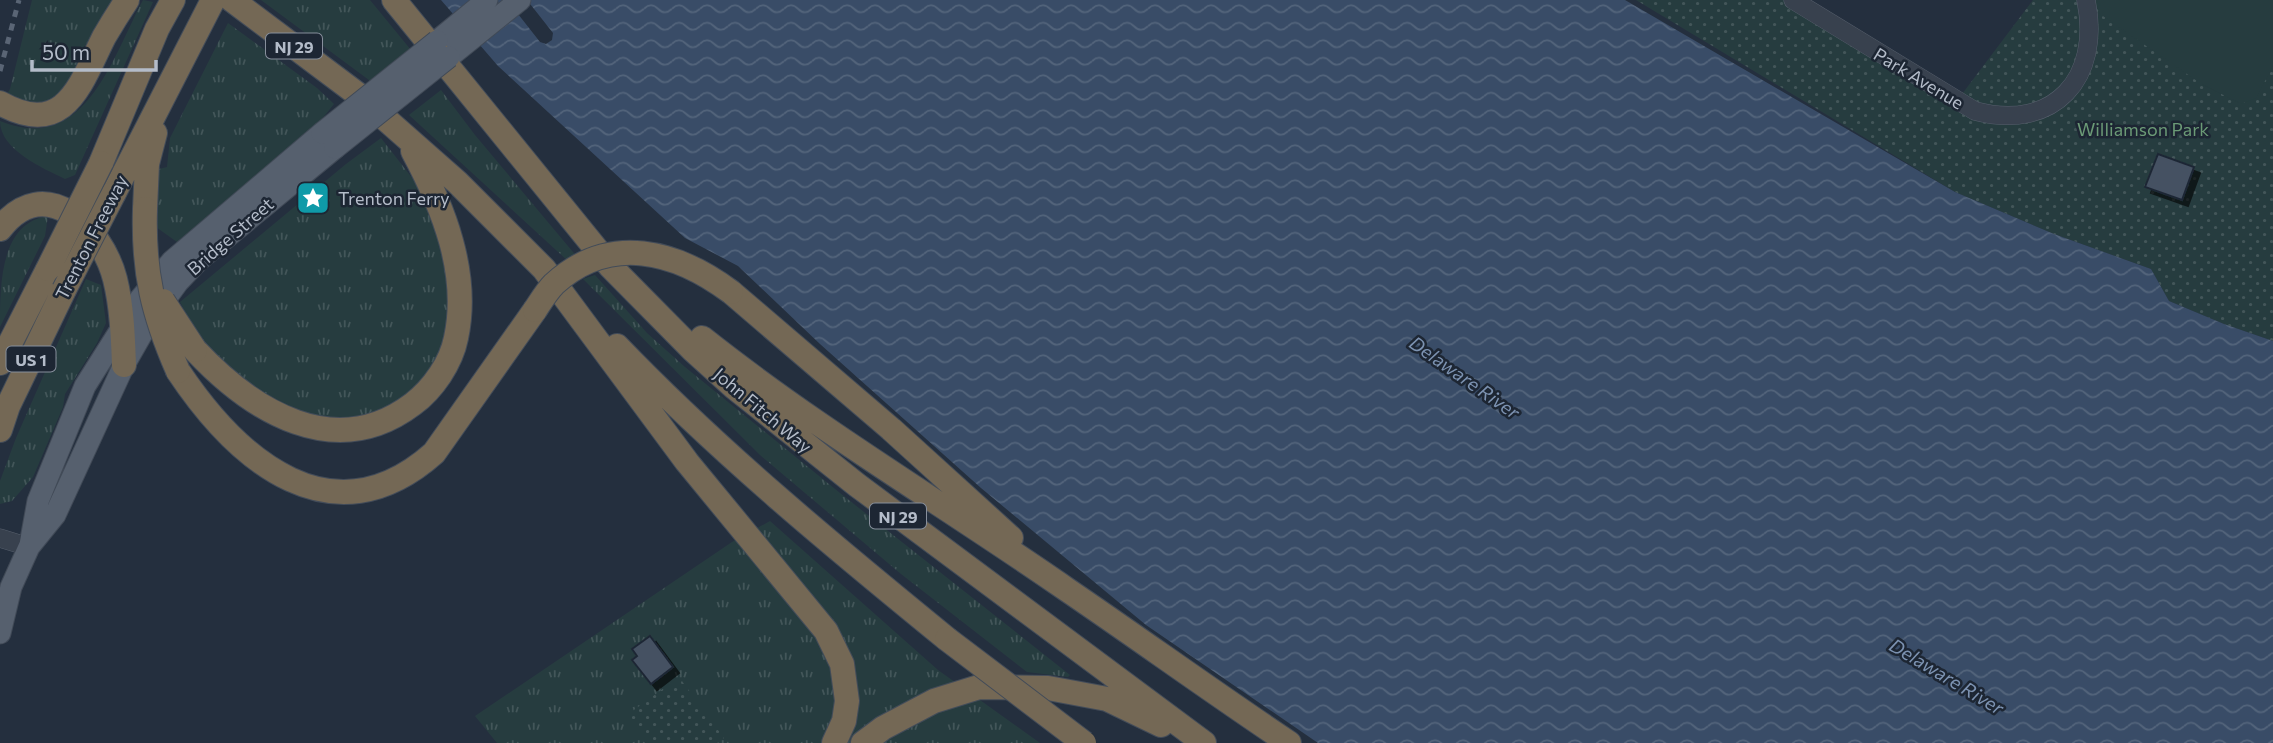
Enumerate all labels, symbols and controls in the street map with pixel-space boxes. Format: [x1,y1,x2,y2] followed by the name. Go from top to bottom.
[32,28,156,72] scale bar
[266,34,322,58] road number: NJ 29
[42,39,90,64] text: 50 m
[1870,43,1968,113] street label: Park Avenue
[2077,118,2209,140] park label: Williamson Park
[50,171,132,303] street label: Trenton Freeway
[294,179,332,217] place icon: Trenton Ferry
[338,187,450,209] place label: Trenton Ferry
[182,193,278,279] street label: Bridge Street
[1406,331,1526,424] water label: Delaware River
[7,346,56,372] road number: US 1
[710,363,816,457] street label: John Fitch Way
[870,503,926,528] road number: NJ 29
[1886,633,2009,720] water label: Delaware River

